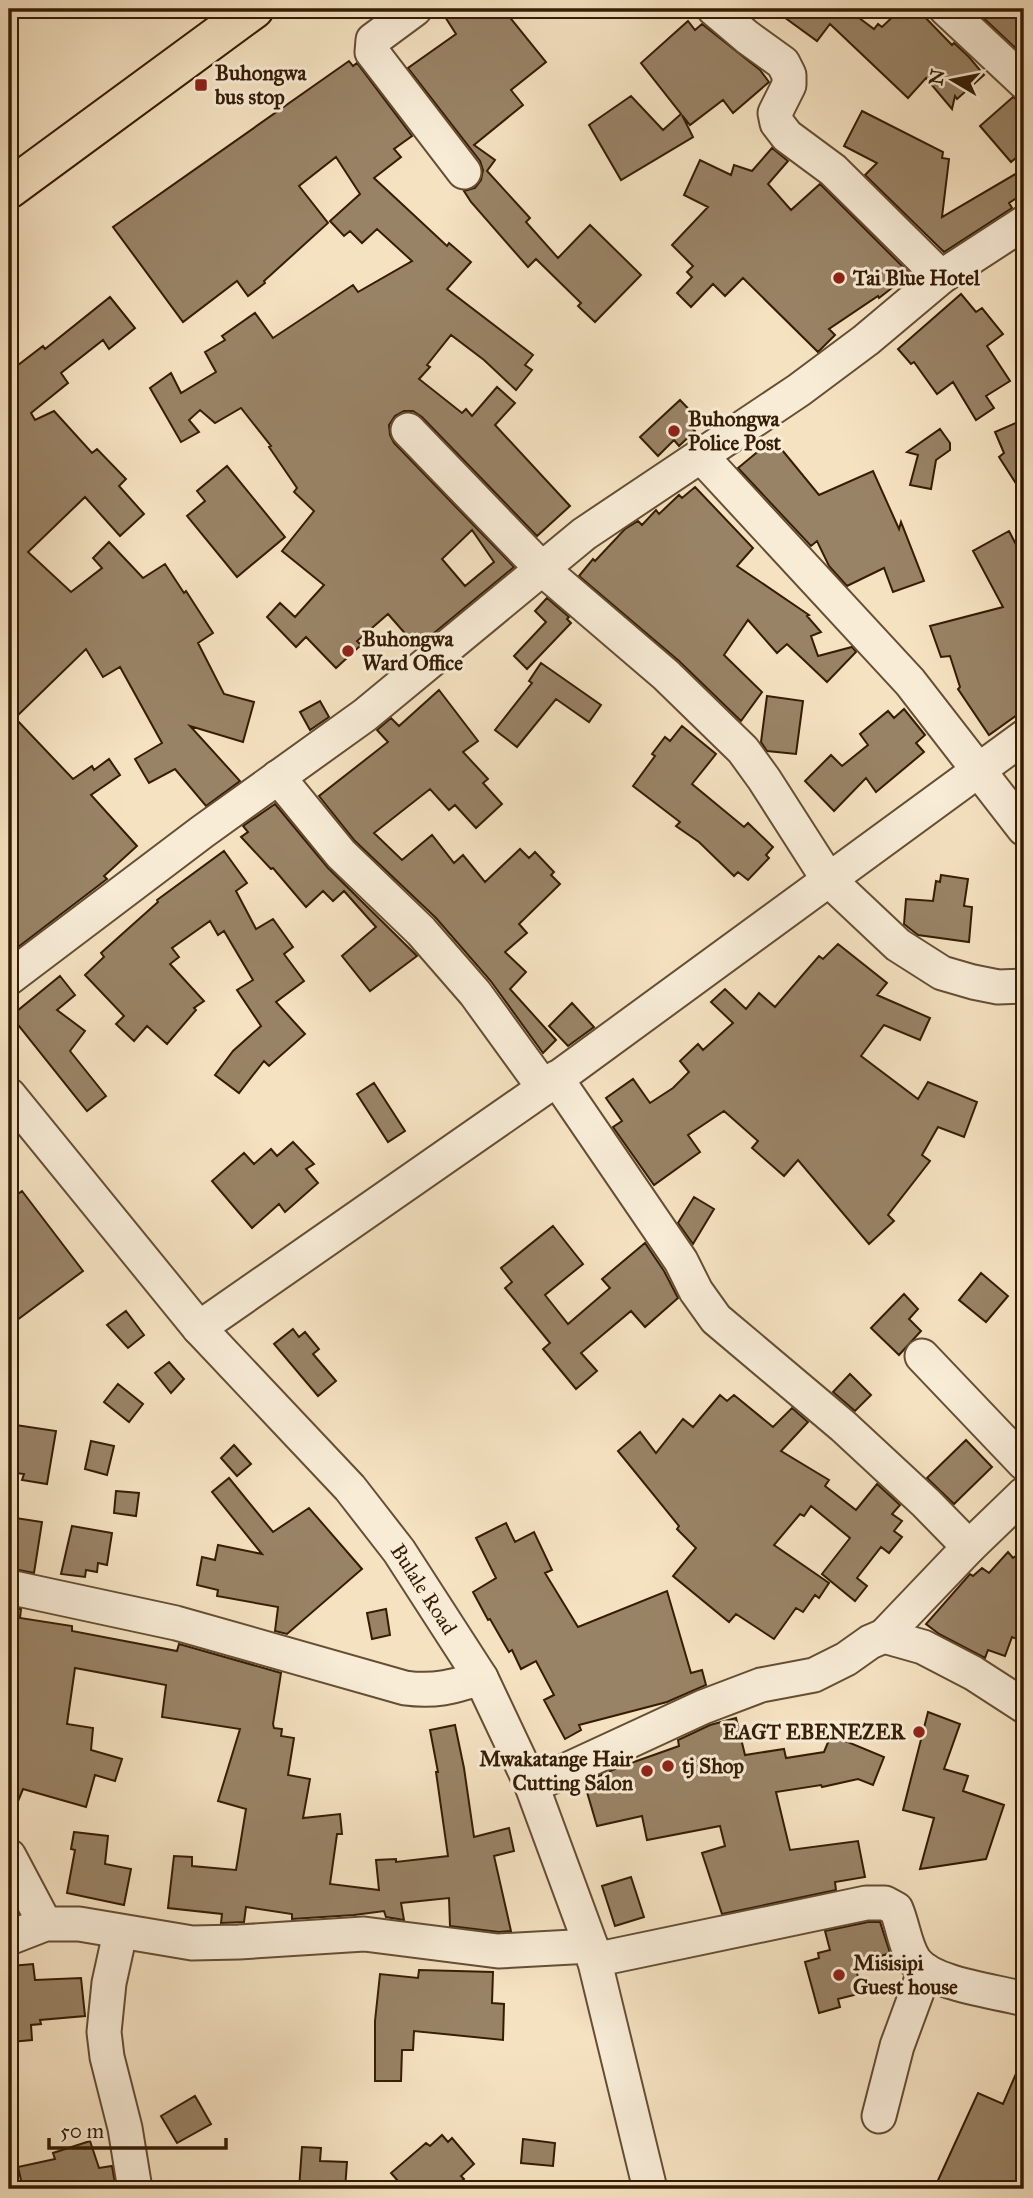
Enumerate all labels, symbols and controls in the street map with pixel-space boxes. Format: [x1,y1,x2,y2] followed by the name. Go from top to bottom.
[918,46,988,116] north arrow
[214,60,308,110] place label: Buhongwa bus stop
[924,67,949,87] text: N
[193,77,209,93] marker: Buhongwa bus stop
[852,265,981,291] place label: Tai Blue Hotel
[831,270,847,286] marker: Tai Blue Hotel
[688,406,782,456] place label: Buhongwa Police Post
[666,423,682,439] marker: Buhongwa Police Post
[362,626,463,676] place label: Buhongwa Ward Office
[340,643,356,659] marker: Buhongwa Ward Office
[385,1539,463,1640] street label: Bulale Road
[723,1719,906,1745] place label: EAGT EBENEZER
[911,1724,927,1740] marker: EAGT EBENEZER
[479,1746,634,1796] place label: Mwakatange Hair Cutting Salon
[681,1753,744,1779] place label: tj Shop
[660,1758,676,1774] marker: tj Shop
[639,1763,655,1779] marker: Mwakatange Hair Cutting Salon
[853,1950,958,2000] place label: Misisipi Guest house
[831,1967,847,1983] marker: Misisipi Guest house
[49,2107,226,2151] scale bar
[60,2118,105,2144] text: 50 m

